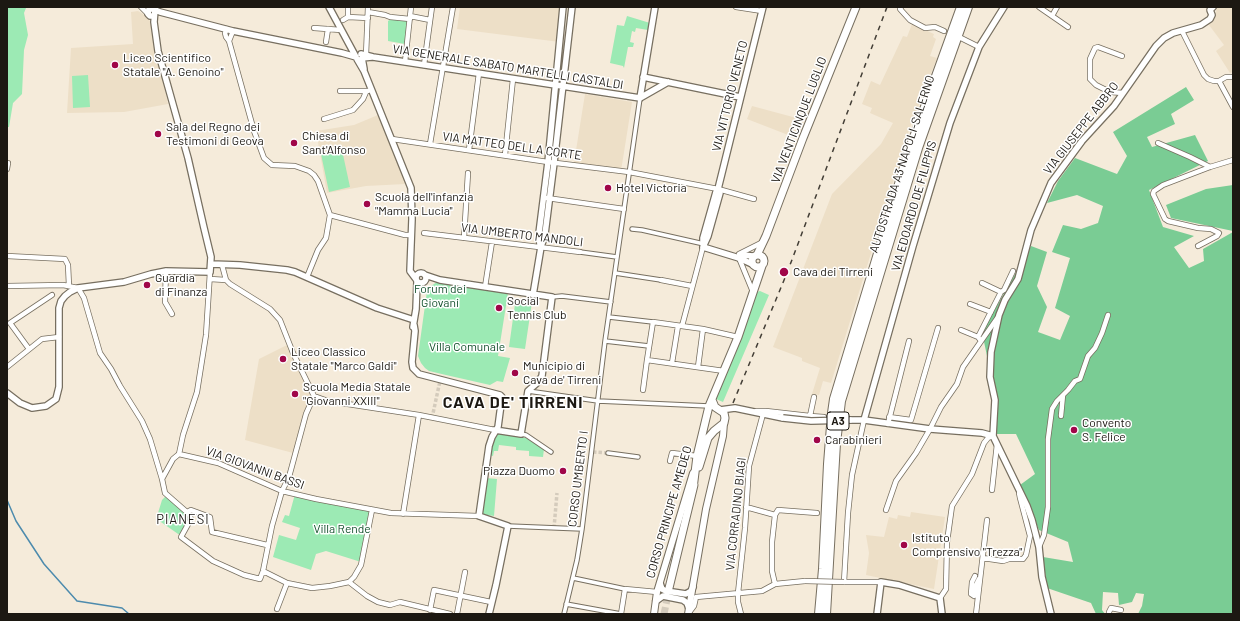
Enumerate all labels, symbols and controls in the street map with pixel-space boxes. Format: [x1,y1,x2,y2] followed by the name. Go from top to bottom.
[709,39,751,153] street label: VIA VITTORIO VENETO
[392,42,624,92] street label: VIA GENERALE SABATO MARTELLI CASTALDI
[123,51,224,79] place label: Liceo Scientifico Statale "A. Genoino"
[768,55,830,185] street label: VIA VENTICINQUE LUGLIO
[110,60,120,70] marker: Liceo Scientifico Statale "A. Genoino"
[866,73,938,255] street label: AUTOSTRADA A3 NAPOLI-SALERNO
[1040,79,1122,177] street label: VIA GIUSEPPE ABBRO
[166,120,264,148] place label: Sala del Regno dei Testimoni di Geova
[153,129,163,139] marker: Sala del Regno dei Testimoni di Geova
[302,129,366,157] place label: Chiesa di Sant'Alfonso
[441,129,583,163] street label: VIA MATTEO DELLA CORTE
[289,138,299,148] marker: Chiesa di Sant'Alfonso
[888,139,940,273] street label: VIA EDOARDO DE FILIPPIS
[616,181,687,195] place label: Hotel Victoria
[603,183,613,193] marker: Hotel Victoria
[375,190,473,218] place label: Scuola dell'infanzia "Mamma Lucia"
[362,199,372,209] marker: Scuola dell'infanzia "Mamma Lucia"
[460,220,584,250] street label: VIA UMBERTO MANDOLI
[793,265,873,279] place label: Cava dei Tirreni
[778,266,790,278] marker: Cava dei Tirreni
[155,271,207,299] place label: Guardia di Finanza
[142,280,152,290] marker: Guardia di Finanza
[414,282,466,310] park label: Forum dei Giovani
[507,294,567,322] place label: Social Tennis Club
[494,303,504,313] marker: Social Tennis Club
[429,340,505,354] park label: Villa Comunale
[291,345,397,373] place label: Liceo Classico Statale "Marco Galdi"
[278,354,288,364] marker: Liceo Classico Statale "Marco Galdi"
[523,359,601,387] place label: Municipio di Cava de' Tirreni
[510,368,520,378] marker: Municipio di Cava de' Tirreni
[303,380,411,408] place label: Scuola Media Statale "Giovanni XXIII"
[290,389,300,399] marker: Scuola Media Statale "Giovanni XXIII"
[443,393,583,413] district label: CAVA DE' TIRRENI
[827,412,849,430] road number: A3
[1082,416,1131,444] place label: Convento S. Felice
[1069,425,1079,435] marker: Convento S. Felice
[565,430,591,528] street label: CORSO UMBERTO I
[825,433,882,447] place label: Carabinieri
[812,435,822,445] marker: Carabinieri
[204,443,306,493] street label: VIA GIOVANNI BASSI
[643,444,695,580] street label: CORSO PRINCIPE AMEDEO
[723,457,749,571] street label: VIA CORRADINO BIAGI
[483,464,555,478] place label: Piazza Duomo
[558,466,568,476] marker: Piazza Duomo
[156,512,210,528] district label: PIANESI
[313,522,371,536] park label: Villa Rende
[912,531,1022,559] place label: Istituto Comprensivo "Trezza"
[899,540,909,550] marker: Istituto Comprensivo "Trezza"

